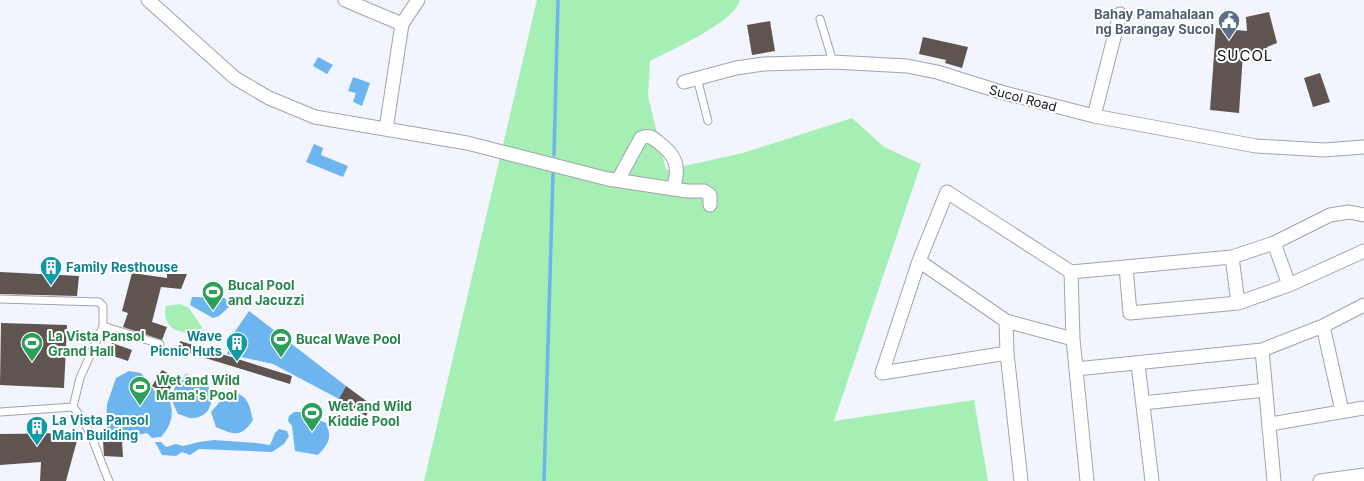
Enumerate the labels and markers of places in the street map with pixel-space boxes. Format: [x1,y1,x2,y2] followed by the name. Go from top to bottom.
[1094,6,1214,37] place label: Bahay Pamahalaan ng Barangay Sucol
[1216,8,1242,41] public building icon: Bahay Pamahalaan ng Barangay Sucol
[38,254,64,287] building icon: Family Resthouse
[66,259,179,275] place label: Family Resthouse
[228,277,304,308] place label: Bucal Pool and Jacuzzi
[200,279,226,312] sports icon: Bucal Pool and Jacuzzi
[268,326,294,359] sports icon: Bucal Wave Pool
[48,328,145,359] place label: La Vista Pansol Grand Hall
[150,328,222,359] place label: Wave Picnic Huts
[19,330,45,363] sports icon: La Vista Pansol Grand Hall
[224,330,250,363] building icon: Wave Picnic Huts
[296,331,401,347] place label: Bucal Wave Pool
[156,372,240,403] place label: Wet and Wild Mama's Pool
[127,374,153,407] sports icon: Wet and Wild Mama's Pool
[328,398,412,429] place label: Wet and Wild Kiddie Pool
[299,400,325,433] sports icon: Wet and Wild Kiddie Pool
[52,412,149,443] place label: La Vista Pansol Main Building
[24,414,50,447] building icon: La Vista Pansol Main Building

